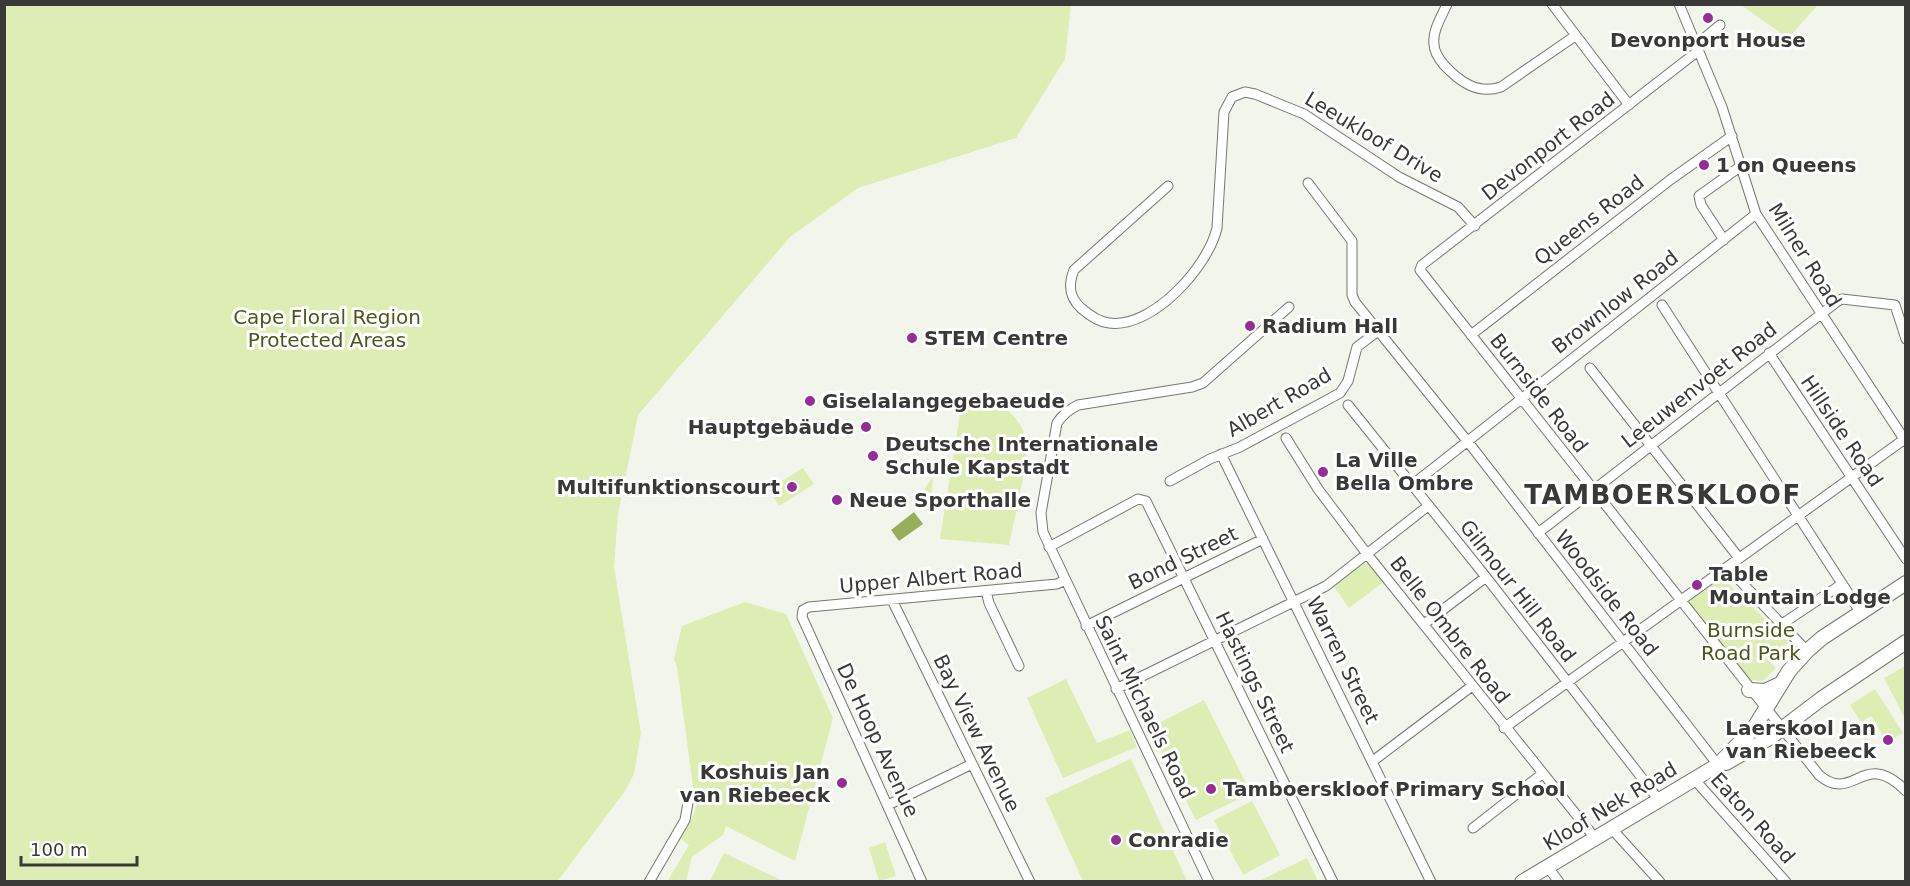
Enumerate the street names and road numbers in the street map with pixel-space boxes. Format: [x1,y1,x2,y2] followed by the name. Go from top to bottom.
[1301,86,1447,188] street label: Leeukloof Drive
[1477,87,1619,205] street label: Devonport Road
[1529,170,1649,270] street label: Queens Road
[1764,199,1846,311] street label: Milner Road
[1547,245,1683,359] street label: Brownlow Road
[1617,317,1781,453] street label: Leeuwenvoet Road
[1485,329,1593,457] street label: Burnside Road
[1222,362,1336,442] street label: Albert Road
[1796,371,1888,491] street label: Hillside Road
[1455,515,1581,667] street label: Gilmour Hill Road
[1125,521,1242,595] street label: Bond Street
[1550,525,1664,661] street label: Woodside Road
[1385,552,1515,708] street label: Belle Ombre Road
[838,558,1024,598] street label: Upper Albert Road
[1302,592,1384,728] street label: Warren Street
[1210,608,1300,757] street label: Hastings Street
[1090,611,1200,803] street label: Saint Michaels Road
[928,650,1026,816] street label: Bay View Avenue
[832,659,924,821] street label: De Hoop Avenue
[1539,757,1681,855] street label: Kloof Nek Road
[1706,768,1800,868] street label: Eaton Road

